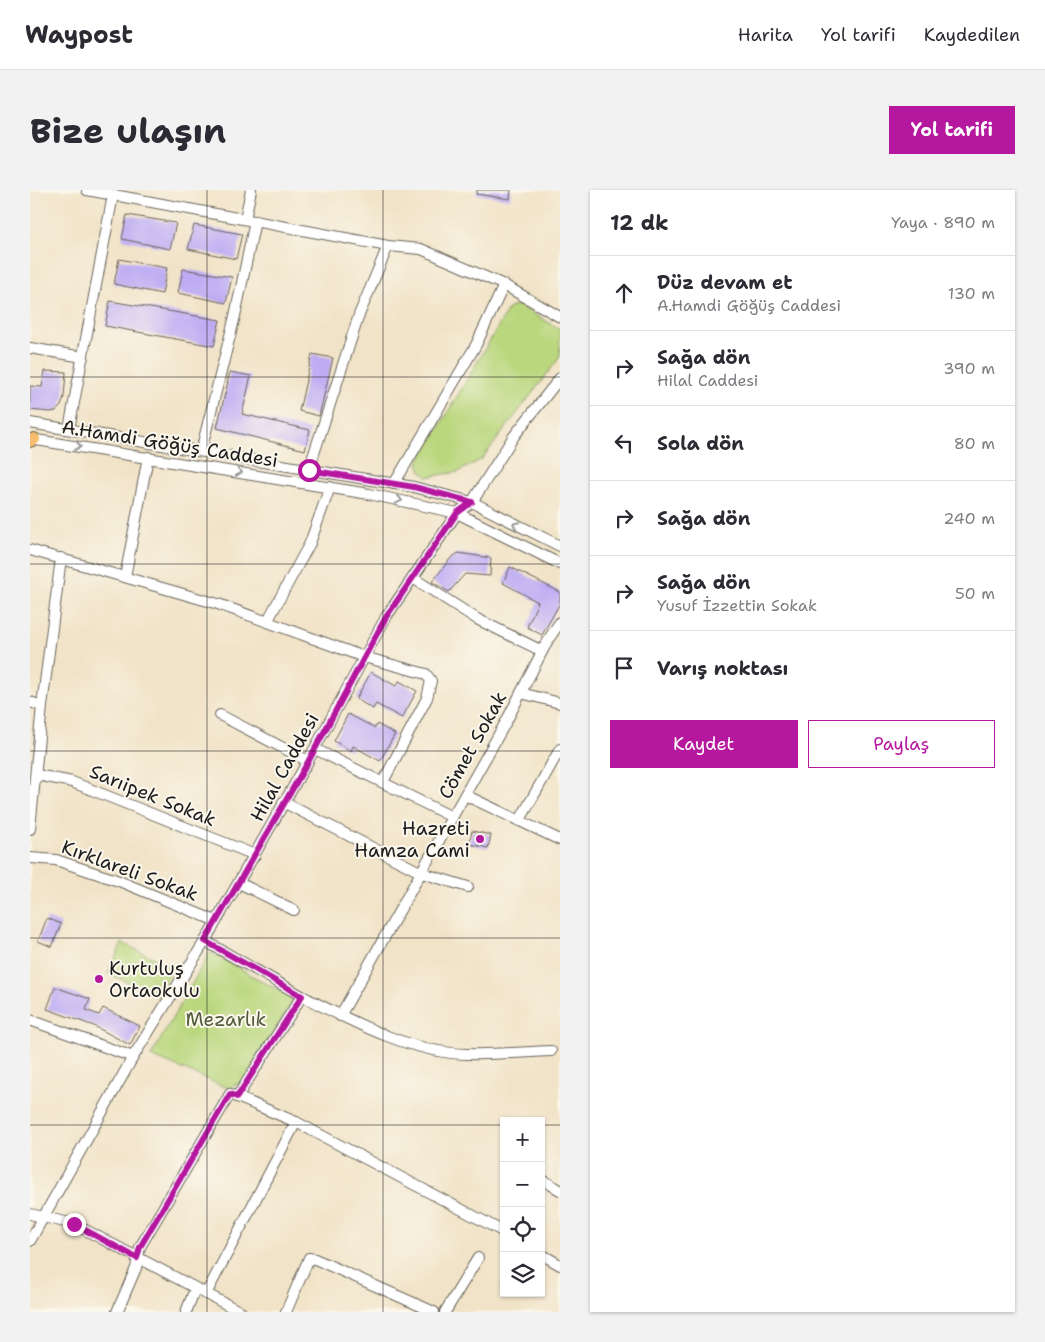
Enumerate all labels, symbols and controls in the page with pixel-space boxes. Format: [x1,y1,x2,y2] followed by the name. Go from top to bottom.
[25,19,133,51] text: Waypost
[738,23,793,47] text: Harita
[821,23,896,47] text: Yol tarifi
[924,23,1020,47] text: Kaydedilen
[889,106,1015,154] button: Yol tarifi
[30,107,226,154] text: Bize ulaşın
[610,209,669,237] text: 12 dk
[891,212,995,233] text: Yaya · 890 m
[657,270,793,295] text: Düz devam et
[610,279,638,307] icon: ahead
[948,283,995,304] text: 130 m
[657,295,841,316] text: A.Hamdi Göğüş Caddesi
[657,345,750,370] text: Sağa dön
[610,354,638,382] icon: right
[943,358,995,379] text: 390 m
[657,370,758,391] text: Hilal Caddesi
[60,414,280,473] street label: A.Hamdi Göğüş Caddesi
[610,429,638,457] icon: left
[657,431,744,456] text: Sola dön
[954,433,995,454] text: 80 m
[74,440,83,450] one-way arrow
[298,459,321,482] route start
[235,466,243,477] one-way arrow
[394,494,403,505] one-way arrow
[610,504,638,532] icon: right
[657,506,750,531] text: Sağa dön
[943,508,995,529] text: 240 m
[513,521,522,531] one-way arrow
[657,570,750,595] text: Sağa dön
[610,579,638,607] icon: right
[955,583,995,604] text: 50 m
[657,595,817,616] text: Yusuf İzzettin Sokak
[610,654,638,682] icon: arrive
[657,656,788,681] text: Varış noktası
[433,687,512,803] street label: Cömet Sokak
[244,709,325,826] street label: Hilal Caddesi
[610,720,798,768] button: Kaydet
[808,720,995,768] button: Paylaş
[86,759,220,832] street label: Sarıipek Sokak
[354,816,470,863] place label: Hazreti Hamza Cami
[474,833,486,845] marker: Hazreti Hamza Cami
[58,834,202,907] street label: Kırklareli Sokak
[109,956,200,1003] place label: Kurtuluş Ortaokulu
[93,973,105,985] marker: Kurtuluş Ortaokulu
[185,1007,267,1032] park label: Mezarlık
[500,1117,545,1297] map controls
[500,1117,545,1162] button: +
[500,1162,545,1207] button: −
[500,1207,545,1252] button: locate
[63,1213,86,1236] route end
[500,1252,545,1297] button: layers

